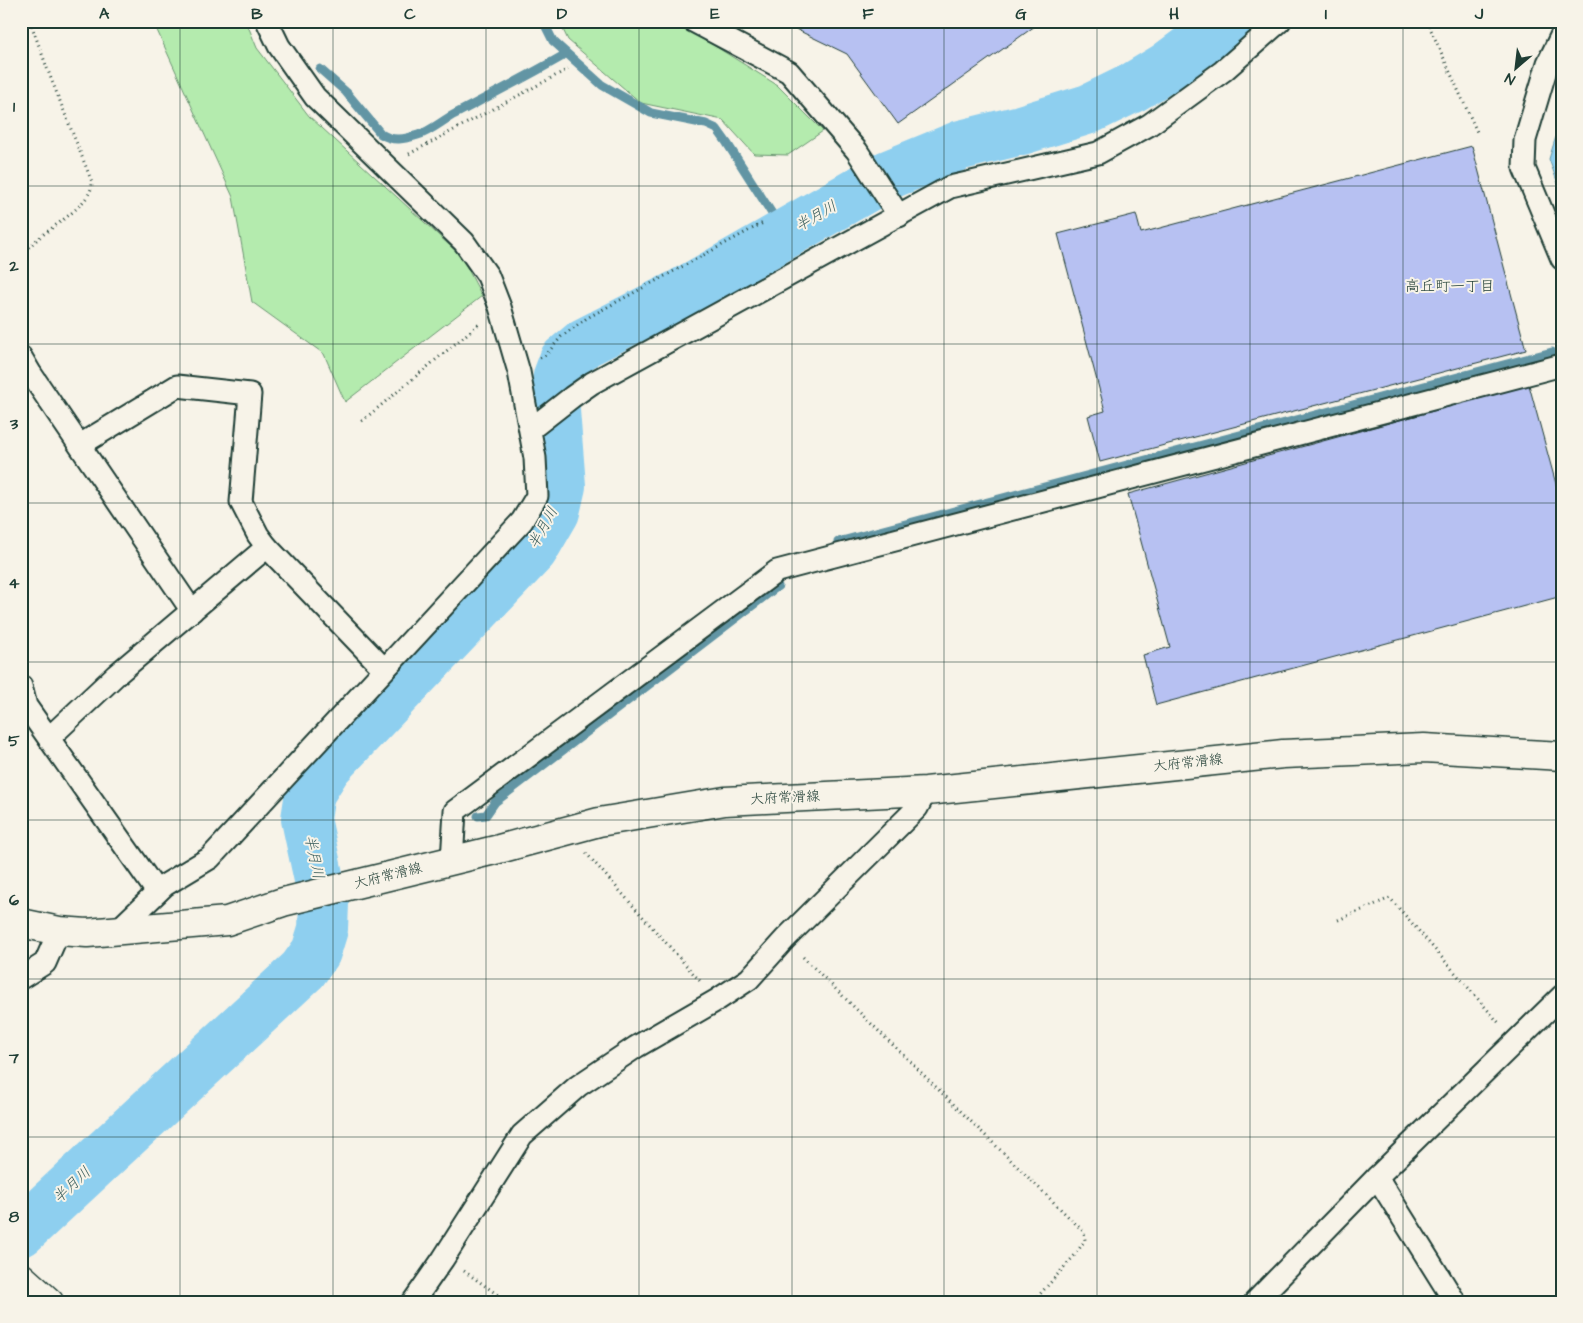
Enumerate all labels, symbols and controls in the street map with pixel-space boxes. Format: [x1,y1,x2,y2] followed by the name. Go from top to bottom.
[99,3,110,25] text: A
[251,3,263,25] text: B
[404,3,416,25] text: C
[557,3,568,25] text: D
[710,3,720,25] text: E
[862,3,874,25] text: F
[1015,3,1027,25] text: G
[1169,3,1179,25] text: H
[1325,3,1327,25] text: I
[1474,3,1484,25] text: J
[1490,42,1540,92] north arrow
[1502,68,1519,89] text: N
[13,96,16,118] text: 1
[791,196,841,236] water label: 半月川
[8,255,19,277] text: 2
[1405,276,1495,297] district label: 高丘町一丁目
[9,413,19,435] text: 3
[523,503,563,553] water label: 半月川
[9,572,20,594] text: 4
[8,730,20,752] text: 5
[1152,749,1224,777] street label: 大府常滑線
[750,786,820,810] street label: 大府常滑線
[299,833,329,881] water label: 半月川
[352,858,424,894] street label: 大府常滑線
[9,889,19,911] text: 6
[8,1047,19,1069] text: 7
[48,1162,96,1208] water label: 半月川
[9,1206,20,1228] text: 8

